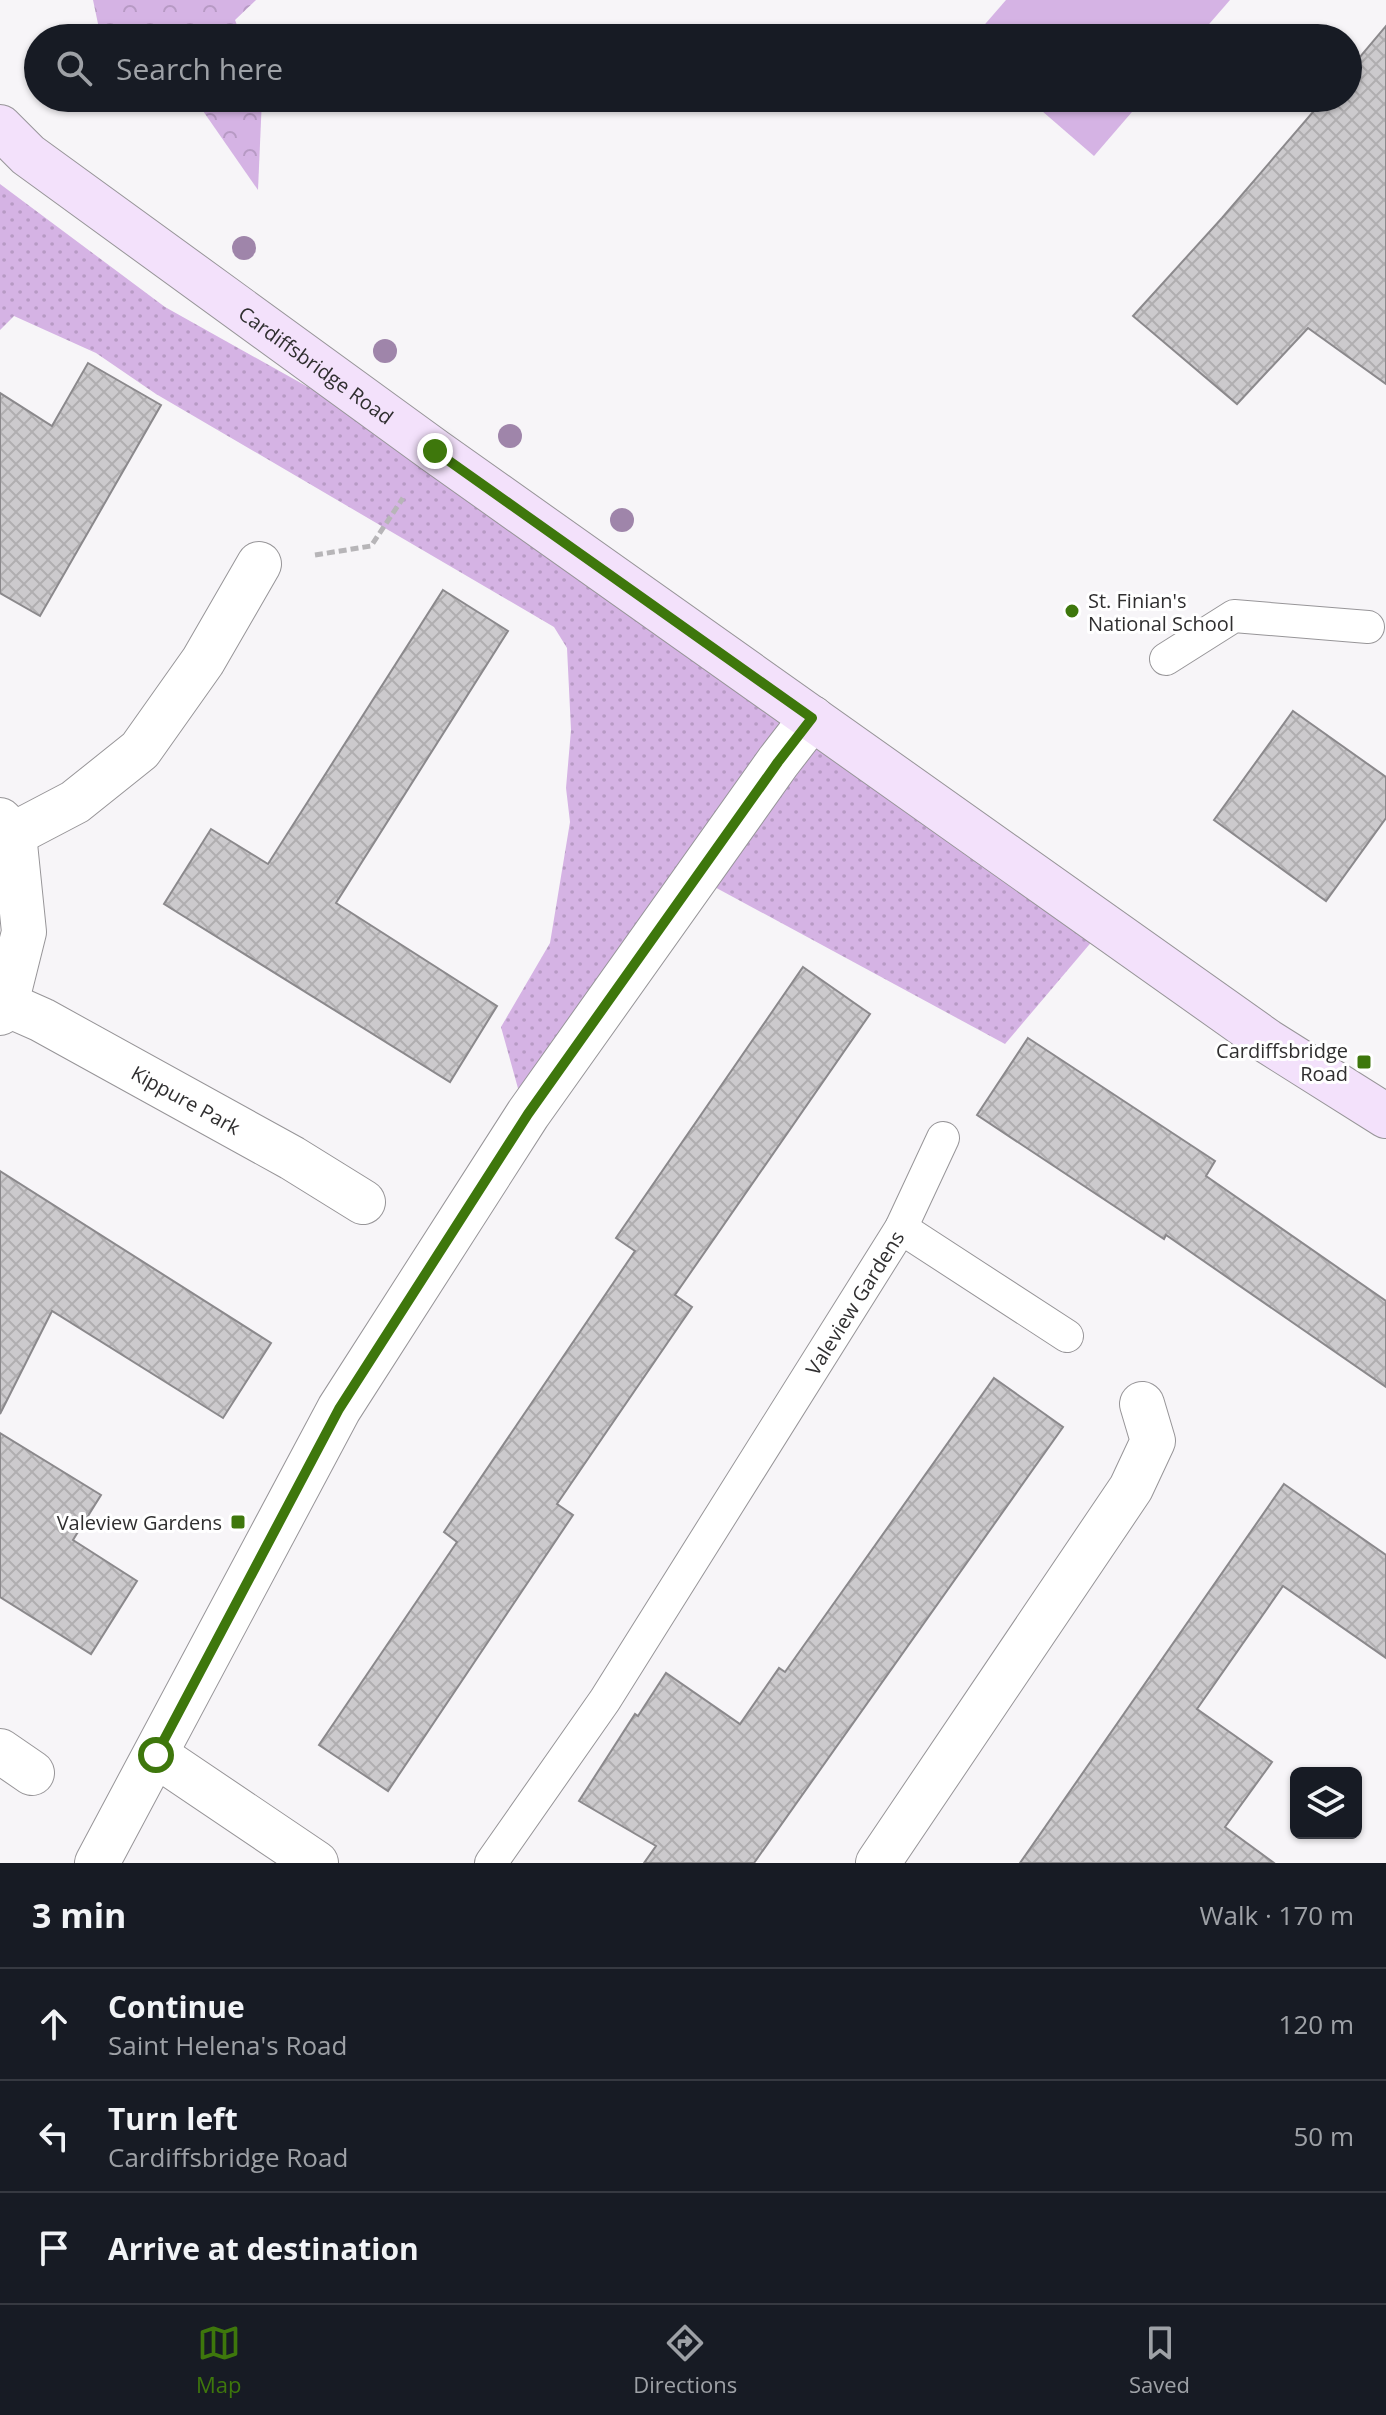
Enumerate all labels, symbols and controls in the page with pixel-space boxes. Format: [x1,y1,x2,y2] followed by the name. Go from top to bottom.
[24,24,1362,112] search box
[52,46,96,90] icon: search
[116,48,283,89] text: Search here
[233,299,399,430] street label: Cardiffsbridge Road
[417,433,453,469] route end
[1088,587,1234,637] place label: St. Finian's National School
[1063,602,1081,620] marker: St. Finian's National School
[1216,1037,1348,1087] place label: Cardiffsbridge Road
[1355,1053,1373,1071] marker: Cardiffsbridge Road
[127,1059,246,1141] street label: Kippure Park
[799,1225,910,1380] street label: Valeview Gardens
[57,1509,222,1536] place label: Valeview Gardens
[229,1513,247,1531] marker: Valeview Gardens
[138,1737,174,1773] route start
[1290,1767,1362,1839] map controls
[1290,1767,1362,1839] button: layers
[32,1892,126,1938] text: 3 min
[1200,1897,1354,1933] text: Walk · 170 m
[108,1986,245,2027] text: Continue
[32,2002,76,2046] icon: ahead
[1279,2006,1354,2042] text: 120 m
[108,2027,347,2063] text: Saint Helena's Road
[108,2098,238,2139] text: Turn left
[32,2114,76,2158] icon: left
[1293,2118,1354,2154] text: 50 m
[108,2139,348,2175] text: Cardiffsbridge Road
[32,2226,76,2270] icon: arrive
[108,2228,419,2269] text: Arrive at destination
[196,2321,241,2399] tab: Map
[633,2321,737,2399] tab: Directions
[1129,2321,1190,2399] tab: Saved

